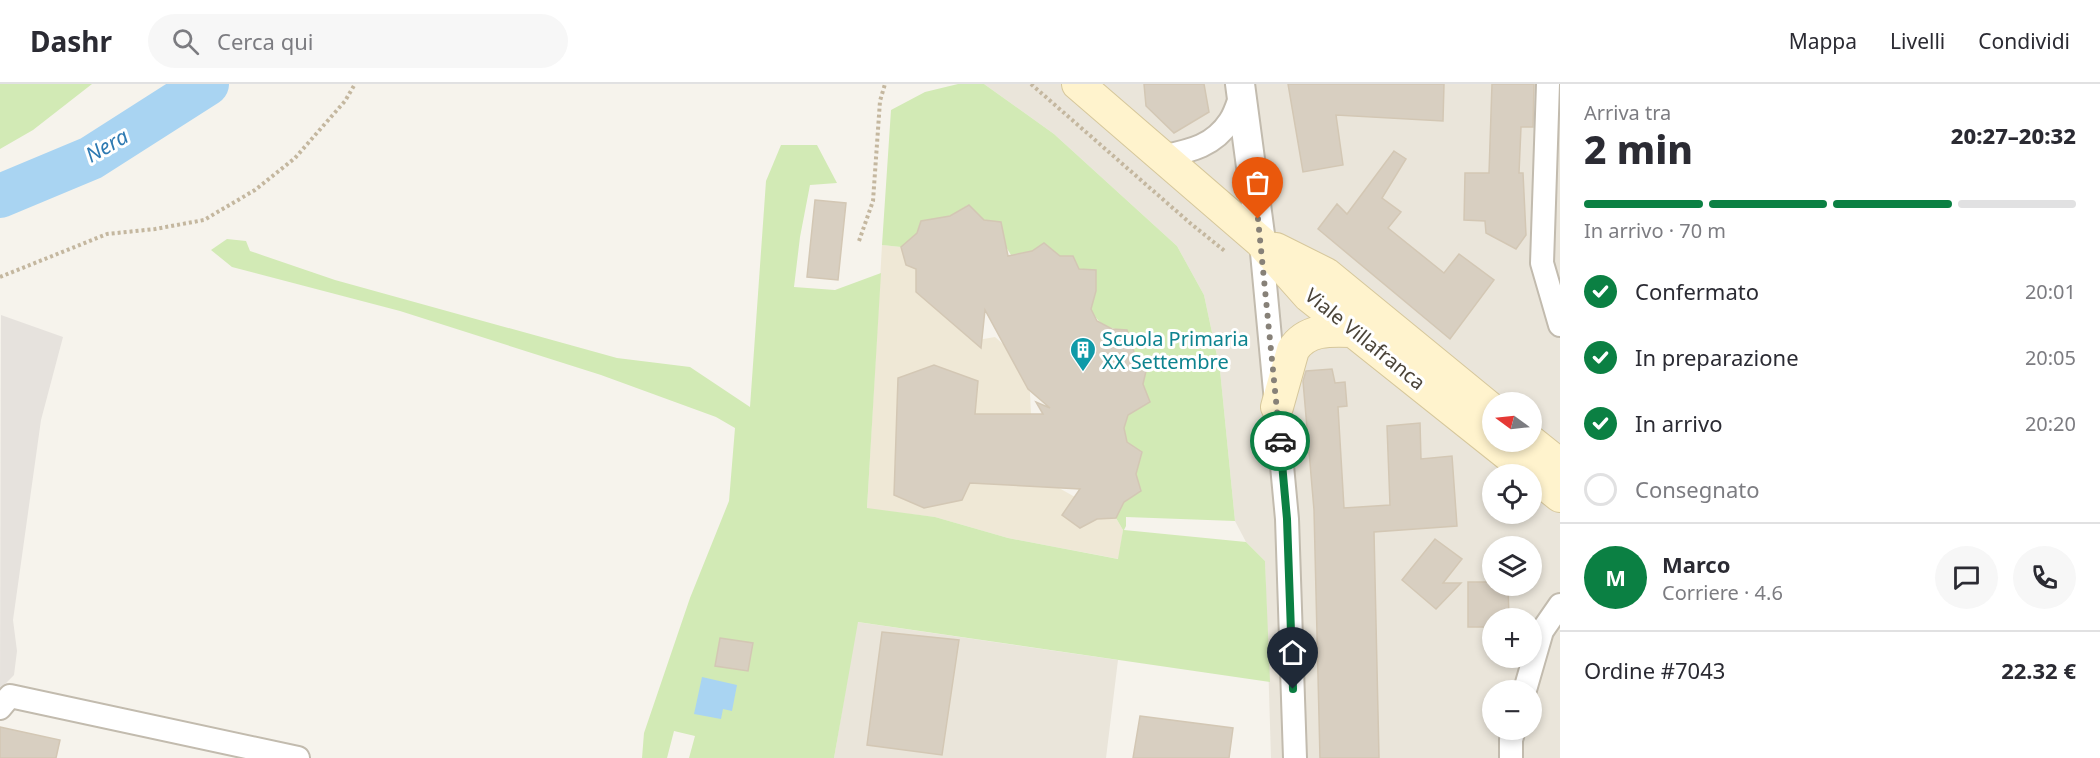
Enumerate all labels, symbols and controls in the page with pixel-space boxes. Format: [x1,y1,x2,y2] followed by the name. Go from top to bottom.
[148,14,568,68] search box
[30,22,112,60] text: Dashr
[169,25,202,58] icon: search
[217,26,313,56] text: Cerca qui
[1789,27,1857,55] text: Mappa
[1890,27,1945,55] text: Livelli
[1978,27,2070,55] text: Condividi
[1584,99,1671,126] text: Arriva tra
[1951,120,2076,150] text: 20:27–20:32
[80,122,133,169] water label: Nera
[1584,122,1693,175] text: 2 min
[1232,157,1283,219] pin
[1241,166,1274,199] icon: bag
[1584,217,1726,244] text: In arrivo · 70 m
[1584,275,1617,308] icon: check
[1635,276,1759,306] text: Confermato
[2025,278,2076,305] text: 20:01
[1299,282,1431,396] street label: Viale Villafranca
[1102,325,1249,375] place label: Scuola Primaria XX Settembre
[1068,335,1098,373] building icon: Scuola Primaria XX Settembre
[1584,341,1617,374] icon: check
[1635,342,1799,372] text: In preparazione
[2025,344,2076,371] text: 20:05
[1482,392,1542,452] north arrow
[1482,392,1542,740] map controls
[1584,407,1617,440] icon: check
[1635,408,1722,438] text: In arrivo
[2025,410,2076,437] text: 20:20
[1250,411,1310,471] courier
[1264,425,1297,458] icon: car
[1482,464,1542,524] button: locate
[1635,474,1759,504] text: Consegnato
[1482,536,1542,596] button: layers
[1935,546,1998,609] button: chat
[2013,546,2076,609] button: phone
[1662,549,1730,579] text: Marco
[1605,562,1626,592] text: M
[1662,579,1783,606] text: Corriere · 4.6
[1482,608,1542,668] button: +
[1267,627,1318,689] pin
[1276,636,1309,669] icon: home
[1584,655,1725,685] text: Ordine #7043
[2001,655,2076,685] text: 22.32 €
[1482,680,1542,740] button: −

